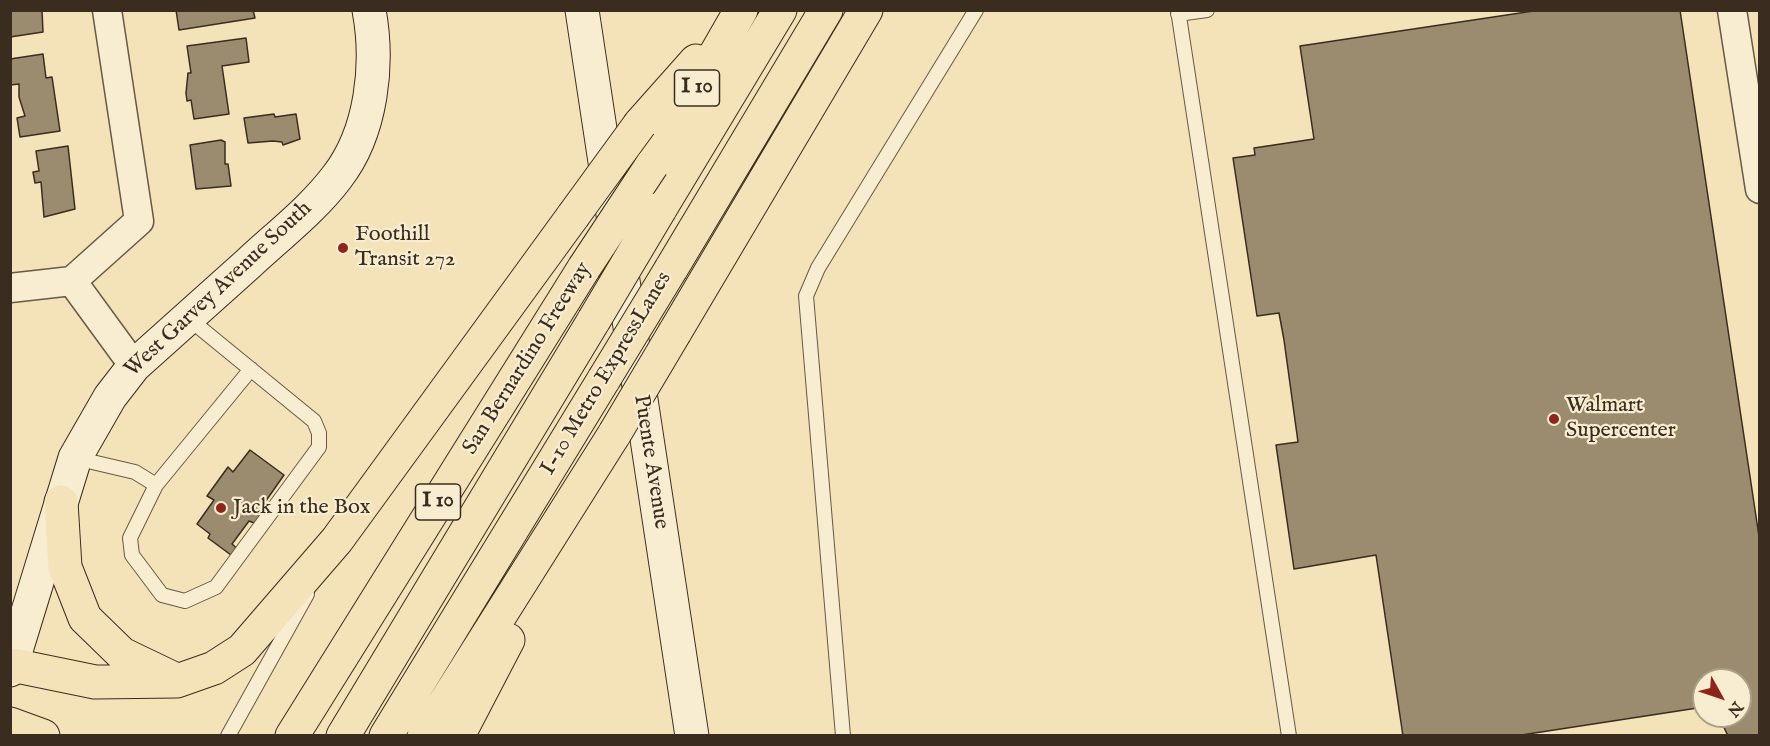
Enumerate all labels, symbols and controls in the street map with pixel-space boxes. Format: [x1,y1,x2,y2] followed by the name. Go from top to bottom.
[674,70,720,106] road number: I 10
[120,196,318,384] street label: West Garvey Avenue South
[355,222,455,274] place label: Foothill Transit 272
[336,241,350,255] marker: Foothill Transit 272
[458,258,598,460] street label: San Bernardino Freeway
[536,268,678,480] street label: I-10 Metro ExpressLanes
[626,393,674,531] street label: Puente Avenue
[1566,393,1676,445] place label: Walmart Supercenter
[1547,412,1561,426] marker: Walmart Supercenter
[416,484,460,520] road number: I 10
[233,495,370,521] place label: Jack in the Box
[214,501,228,515] marker: Jack in the Box
[1692,668,1752,728] north arrow
[1722,697,1746,720] text: N

